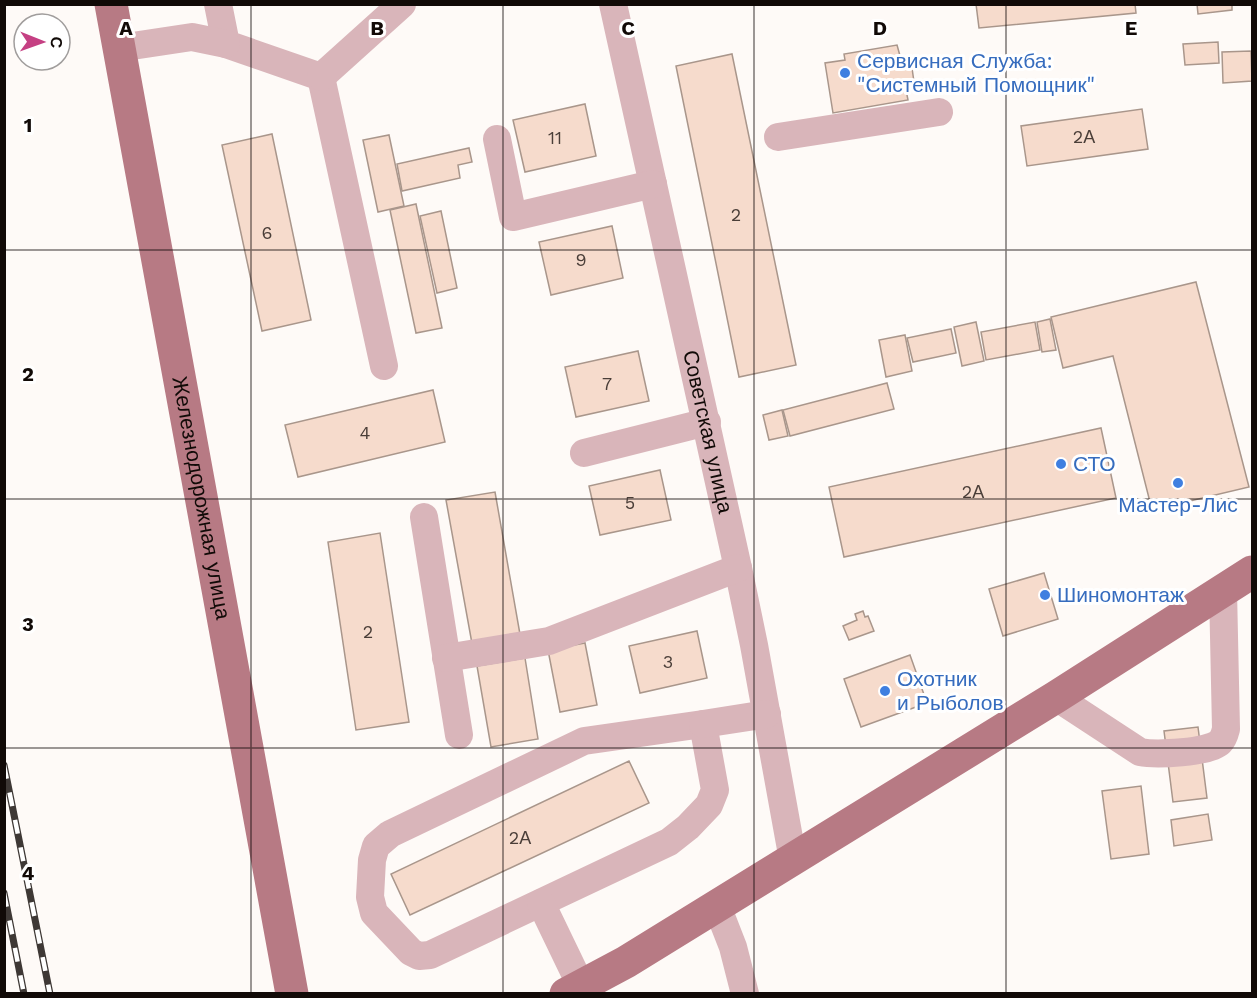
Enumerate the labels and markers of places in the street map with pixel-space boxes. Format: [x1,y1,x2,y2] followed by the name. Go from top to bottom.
[857,48,1095,97] place label: Сервисная Служба: "Системный Помощник"
[838,66,852,80] marker: Сервисная Служба: "Системный Помощник"
[1073,451,1116,476] place label: СТО
[1054,457,1068,471] marker: СТО
[1171,476,1185,490] marker: Мастер-Лис
[1118,492,1238,517] place label: Мастер-Лис
[1057,582,1184,607] place label: Шиномонтаж
[1038,588,1052,602] marker: Шиномонтаж
[897,666,1004,715] place label: Охотник и Рыболов
[878,684,892,698] marker: Охотник и Рыболов

